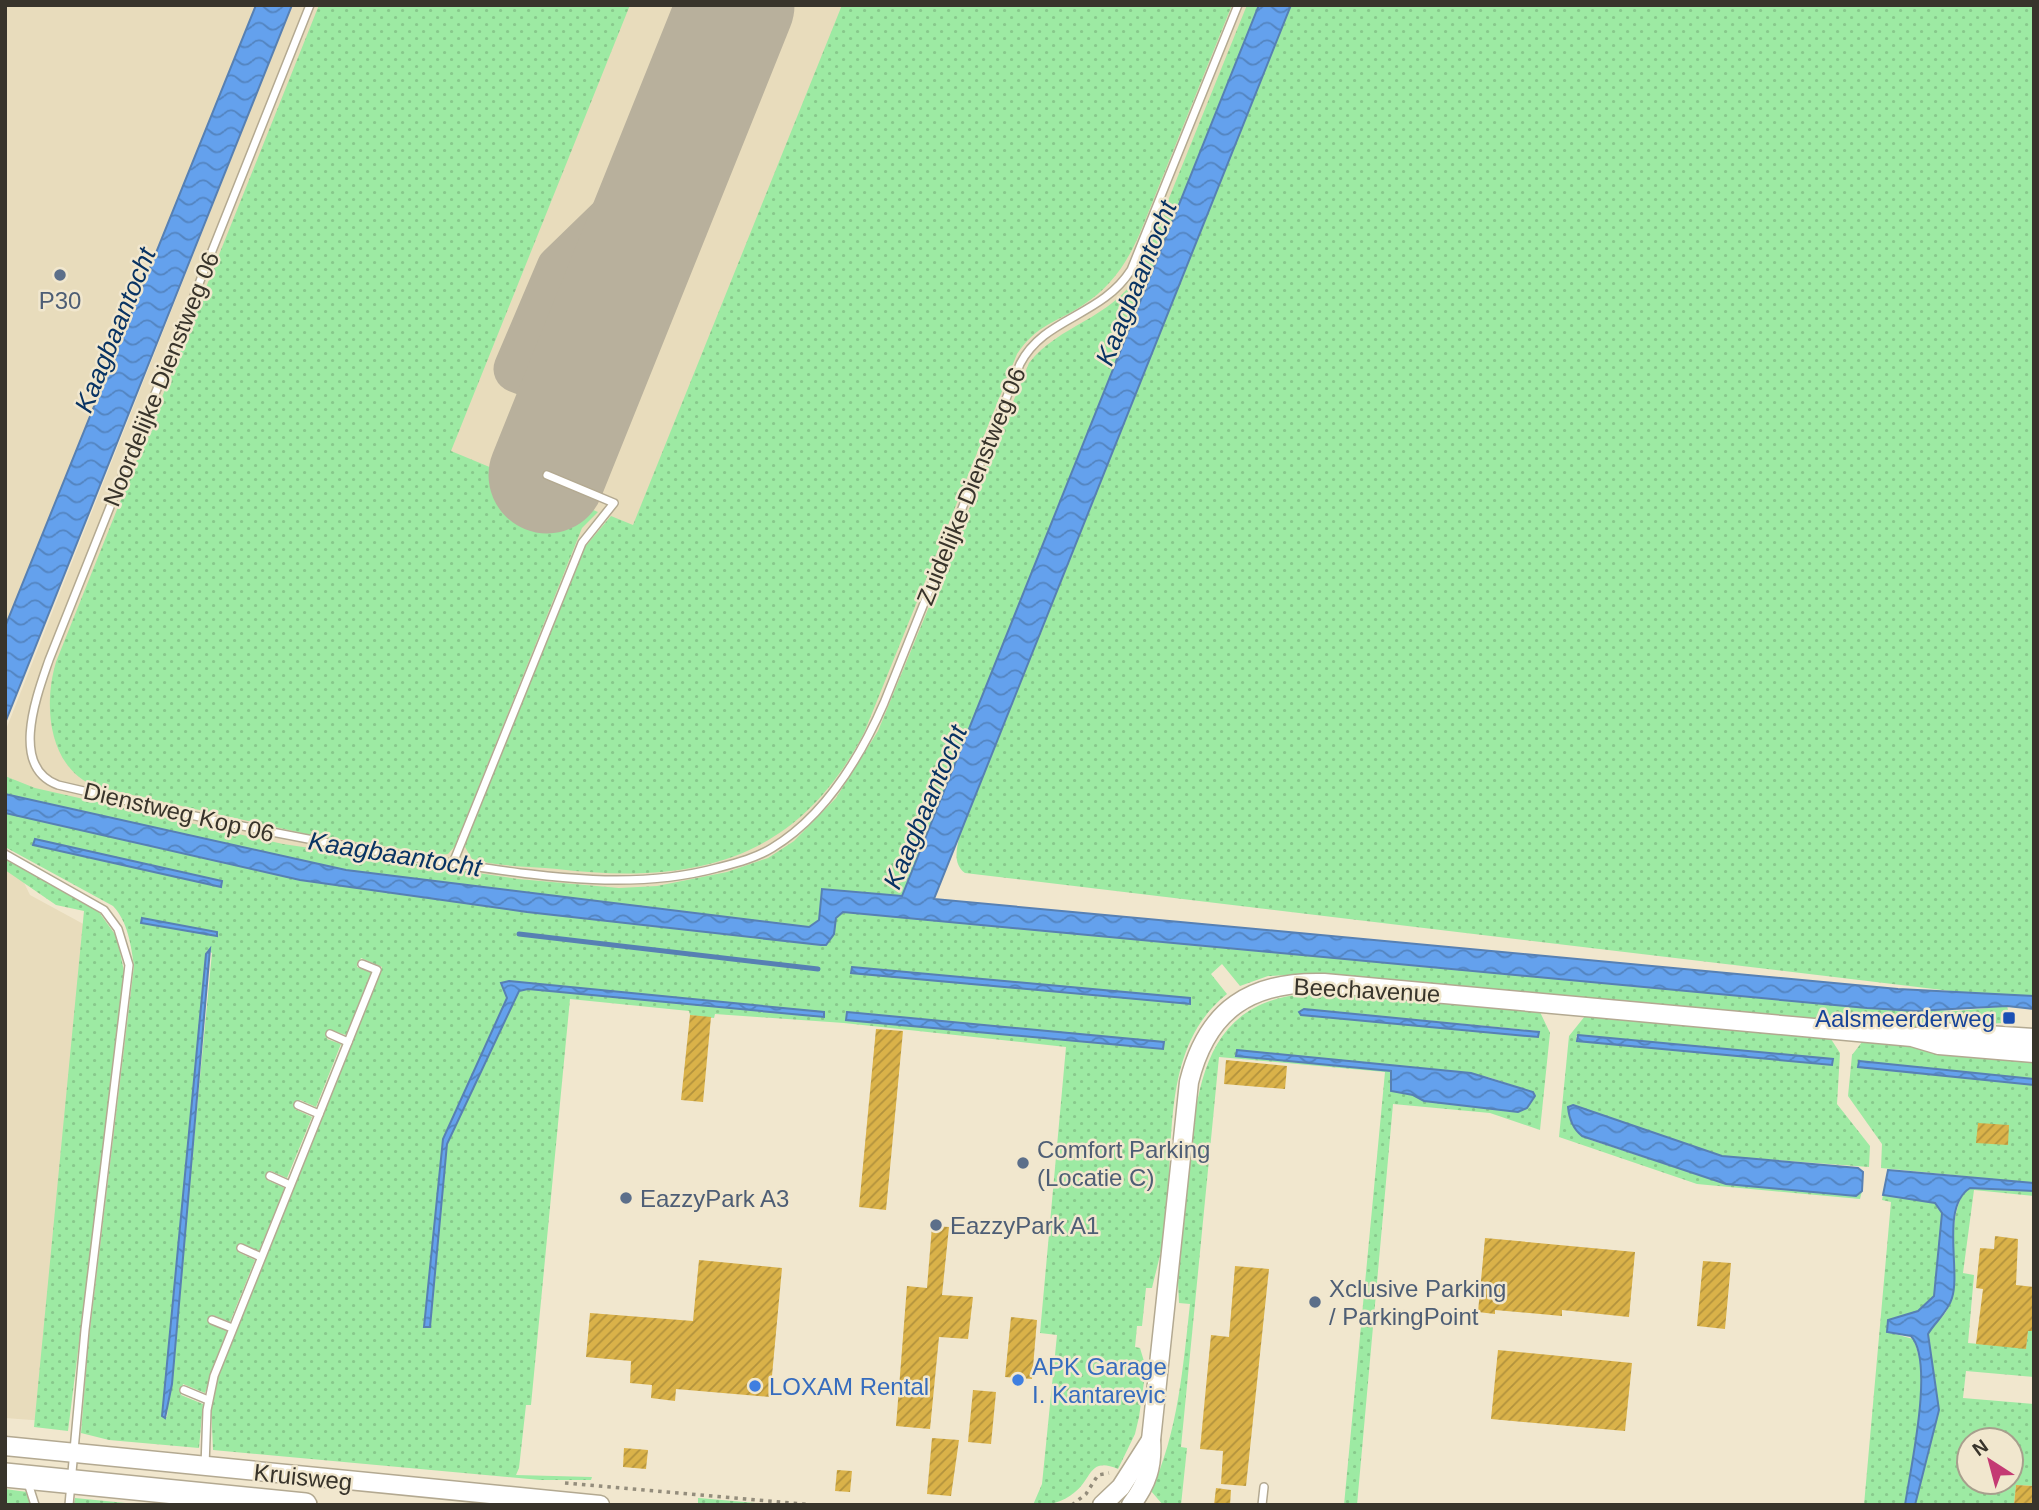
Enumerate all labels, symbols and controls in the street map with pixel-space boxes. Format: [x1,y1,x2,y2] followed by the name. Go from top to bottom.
[1089,195,1183,370] water label: Kaagbaantocht
[68,242,162,417] water label: Kaagbaantocht
[98,248,224,510] street label: Noordelijke Dienstweg 06
[52,267,68,283] marker: P30
[39,287,81,314] place label: P30
[911,363,1031,609] street label: Zuidelijke Dienstweg 06
[877,719,974,893] water label: Kaagbaantocht
[81,777,277,847] street label: Dienstweg Kop 06
[306,826,485,883] water label: Kaagbaantocht
[1293,973,1441,1007] street label: Beechavenue
[1815,1005,1995,1032] place label: Aalsmeerderweg
[2001,1010,2017,1026] marker: Aalsmeerderweg
[1037,1136,1210,1191] place label: Comfort Parking (Locatie C)
[1015,1155,1031,1171] marker: Comfort Parking (Locatie C)
[640,1185,789,1212] place label: EazzyPark A3
[618,1190,634,1206] marker: EazzyPark A3
[950,1212,1099,1239] place label: EazzyPark A1
[928,1217,944,1233] marker: EazzyPark A1
[1329,1275,1506,1330] place label: Xclusive Parking / ParkingPoint
[1307,1294,1323,1310] marker: Xclusive Parking / ParkingPoint
[1032,1353,1167,1408] place label: APK Garage I. Kantarevic
[1010,1372,1026,1388] marker: APK Garage I. Kantarevic
[769,1373,929,1400] place label: LOXAM Rental
[747,1378,763,1394] marker: LOXAM Rental
[1955,1426,2025,1496] north arrow
[1969,1435,1992,1460] text: N
[252,1458,354,1496] street label: Kruisweg

